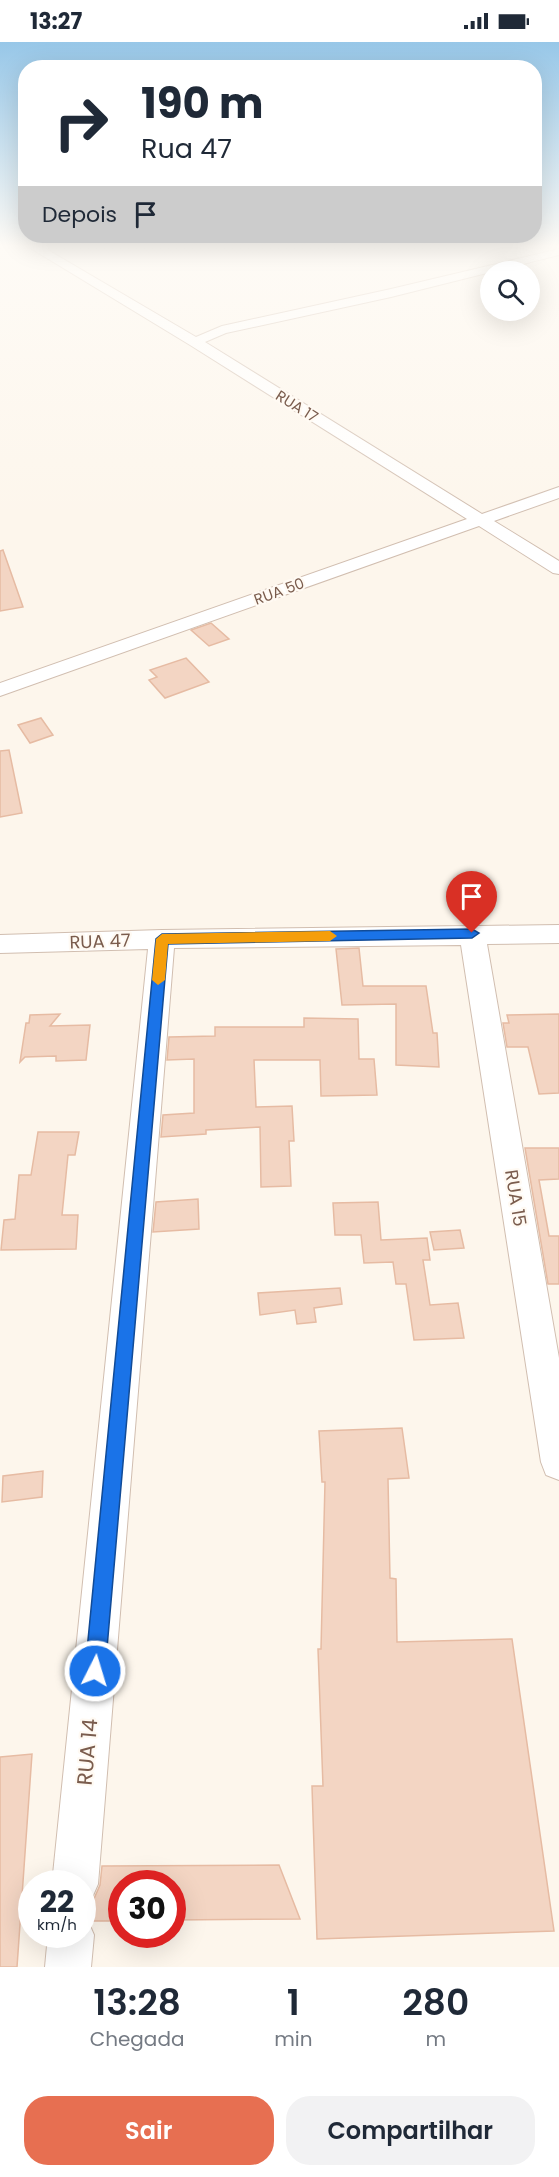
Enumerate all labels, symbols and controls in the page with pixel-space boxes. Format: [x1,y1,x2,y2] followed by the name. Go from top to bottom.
[30,6,82,37] text: 13:27
[141,74,263,133] text: 190 m
[42,84,120,162] icon: right
[141,130,232,167] text: Rua 47
[129,198,162,231] icon: arrive
[42,199,117,230] text: Depois
[480,261,540,321] map controls
[480,261,540,321] button: search
[272,385,322,427] street label: RUA 17
[251,572,307,610] street label: RUA 50
[446,871,497,933] pin
[455,880,488,913] icon: arrive
[69,927,131,955] street label: RUA 47
[499,1168,533,1228] street label: RUA 15
[63,1639,127,1703] position arrow
[70,1718,104,1786] street label: RUA 14
[108,1870,186,1948] speed limit sign: 30
[40,1880,74,1923] text: 22
[37,1914,77,1935] text: km/h
[93,1977,181,2028] text: 13:28
[287,1977,300,2028] text: 1
[402,1977,469,2028] text: 280
[90,2025,184,2053] text: Chegada
[274,2025,312,2053] text: min
[425,2025,446,2053] text: m
[24,2096,274,2165] button: Sair
[286,2096,535,2165] button: Compartilhar

